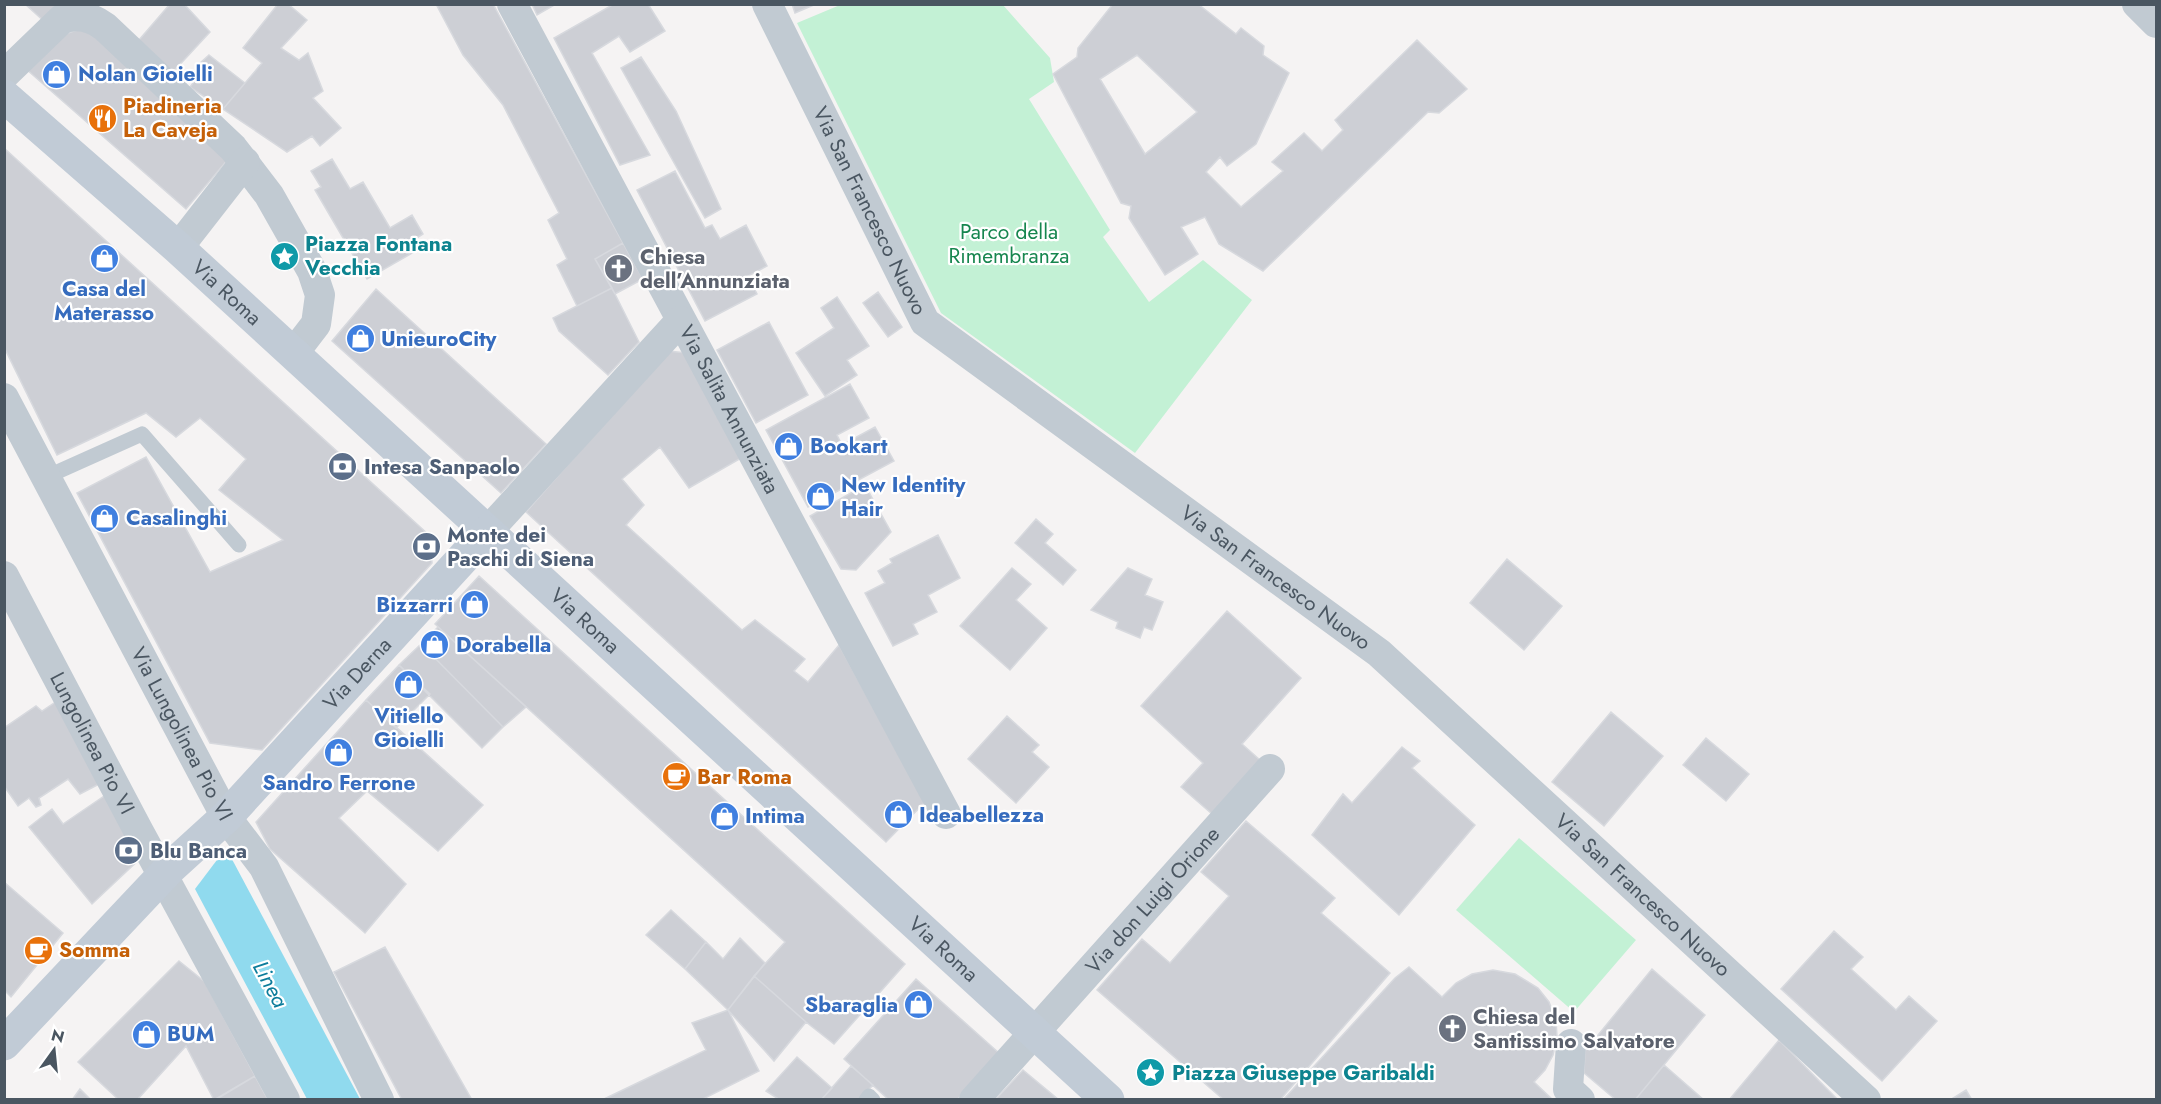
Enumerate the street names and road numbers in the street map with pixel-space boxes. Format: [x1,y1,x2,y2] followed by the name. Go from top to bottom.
[805,102,934,320] street label: Via San Francesco Nuovo
[185,253,268,332] street label: Via Roma
[672,320,787,499] street label: Via Salita Annunziata
[1174,498,1377,657] street label: Via San Francesco Nuovo
[543,581,627,661] street label: Via Roma
[316,631,398,717] street label: Via Derna
[124,642,240,826] street label: Via Lungolinea Pio VI
[42,667,142,820] street label: Lungolinea Pio VI
[1548,807,1737,984] street label: Via San Francesco Nuovo
[1079,820,1227,980] street label: Via don Luigi Orione
[902,909,985,989] street label: Via Roma

